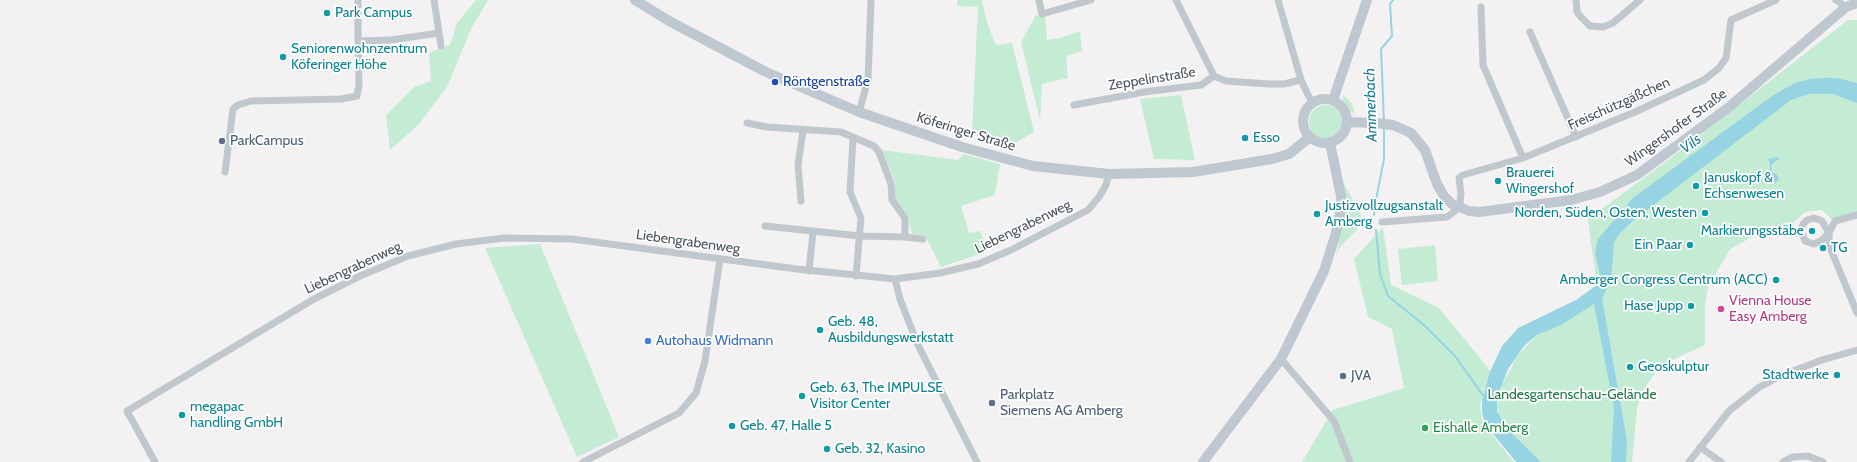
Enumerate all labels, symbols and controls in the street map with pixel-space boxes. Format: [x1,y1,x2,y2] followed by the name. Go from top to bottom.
[335,5,412,21] place label: Park Campus
[322,8,332,18] marker: Park Campus
[291,41,427,74] place label: Seniorenwohnzentrum Köferinger Höhe
[278,52,288,62] marker: Seniorenwohnzentrum Köferinger Höhe
[1107,64,1197,94] street label: Zeppelinstraße
[1361,68,1381,142] water label: Ammerbach
[783,74,870,90] place label: Röntgenstraße
[1565,74,1673,134] street label: Freischützgäßchen
[770,77,780,87] marker: Röntgenstraße
[1622,85,1730,171] street label: Wingershofer Straße
[914,109,1018,155] street label: Köferinger Straße
[1253,130,1280,146] place label: Esso
[1677,130,1705,158] water label: Vils
[230,133,303,149] place label: ParkCampus
[1240,133,1250,143] marker: Esso
[217,136,227,146] marker: ParkCampus
[1506,165,1574,198] place label: Brauerei Wingershof
[1704,170,1784,202] place label: Januskopf & Echsenwesen
[1493,176,1503,186] marker: Brauerei Wingershof
[1691,181,1701,191] marker: Januskopf & Echsenwesen
[972,196,1074,258] street label: Liebengrabenweg
[1325,198,1443,230] place label: Justizvollzugsanstalt Amberg
[1514,205,1697,221] place label: Norden, Süden, Osten, Westen
[1700,208,1710,218] marker: Norden, Süden, Osten, Westen
[1312,209,1322,219] marker: Justizvollzugsanstalt Amberg
[1701,223,1804,239] place label: Markierungsstäbe
[635,226,741,258] street label: Liebengrabenweg
[1807,226,1817,236] marker: Markierungsstäbe
[1634,237,1682,253] place label: Ein Paar
[302,238,404,298] street label: Liebengrabenweg
[1685,240,1695,250] marker: Ein Paar
[1831,240,1848,256] place label: TG
[1818,243,1828,253] marker: TG
[1560,272,1768,288] place label: Amberger Congress Centrum (ACC)
[1771,275,1781,285] marker: Amberger Congress Centrum (ACC)
[1729,293,1812,326] place label: Vienna House Easy Amberg
[1624,298,1683,314] place label: Hase Jupp
[1686,301,1696,311] marker: Hase Jupp
[1716,304,1726,314] marker: Vienna House Easy Amberg
[828,314,954,346] place label: Geb. 48, Ausbildungswerkstatt
[815,325,825,335] marker: Geb. 48, Ausbildungswerkstatt
[656,333,773,349] place label: Autohaus Widmann
[643,336,653,346] marker: Autohaus Widmann
[1638,359,1709,375] place label: Geoskulptur
[1625,362,1635,372] marker: Geoskulptur
[1762,367,1829,383] place label: Stadtwerke
[1351,368,1371,384] place label: JVA
[1832,370,1842,380] marker: Stadtwerke
[1338,371,1348,381] marker: JVA
[810,380,943,412] place label: Geb. 63, The IMPULSE Visitor Center
[1000,387,1123,420] place label: Parkplatz Siemens AG Amberg
[1487,387,1657,403] park label: Landesgartenschau-Gelände
[797,391,807,401] marker: Geb. 63, The IMPULSE Visitor Center
[987,398,997,408] marker: Parkplatz Siemens AG Amberg
[190,399,283,432] place label: megapac handling GmbH
[177,410,187,420] marker: megapac handling GmbH
[740,418,832,434] place label: Geb. 47, Halle 5
[1433,420,1528,436] place label: Eishalle Amberg
[727,421,737,431] marker: Geb. 47, Halle 5
[1420,423,1430,433] marker: Eishalle Amberg
[835,441,925,457] place label: Geb. 32, Kasino
[822,444,832,454] marker: Geb. 32, Kasino

